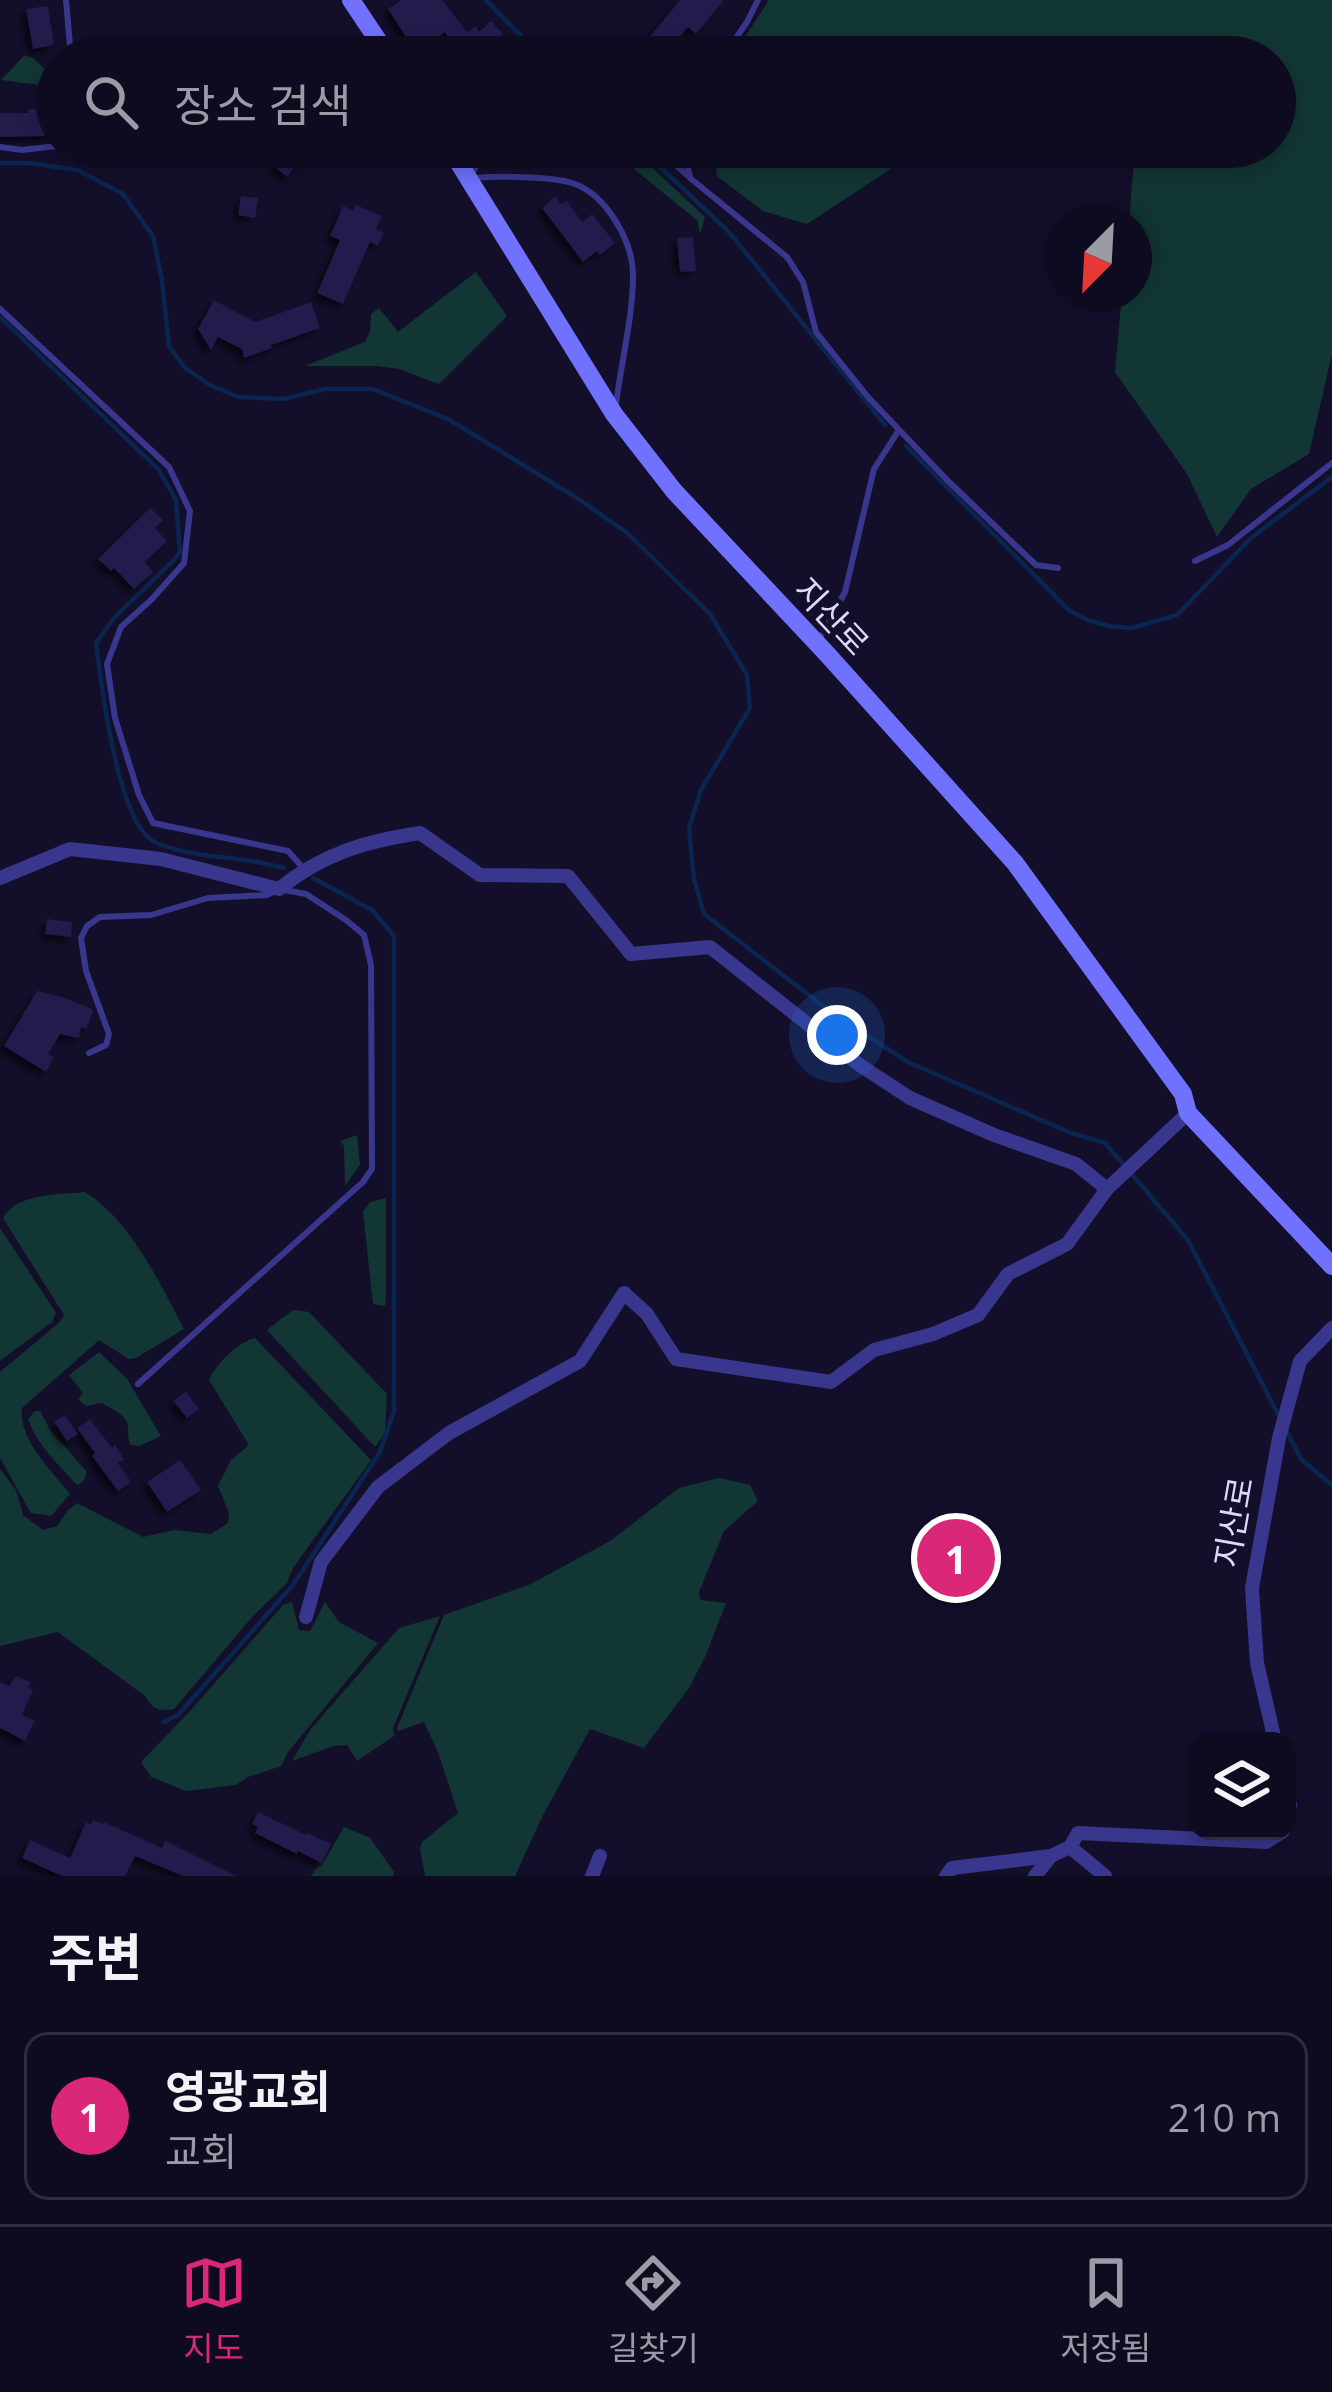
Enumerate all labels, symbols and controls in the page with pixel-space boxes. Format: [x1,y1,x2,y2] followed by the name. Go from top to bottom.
[36,36,1296,168] search box
[78,69,144,135] icon: search
[174,74,351,135] text: 장소 검색
[1044,204,1152,312] north arrow
[784,567,880,665] street label: 지산로
[807,1005,867,1065] your location
[1203,1473,1263,1571] street label: 지산로
[917,1513,995,1603] pin: 1
[1188,1732,1296,1840] map controls
[1188,1732,1296,1840] button: layers
[48,1921,142,1991] text: 주변
[165,2060,331,2121] text: 영광교회
[79,2090,101,2143] text: 1
[1168,2090,1281,2143] text: 210 m
[165,2124,237,2177] text: 교회
[181,2250,247,2370] tab: 지도
[608,2250,699,2370] tab: 길찾기
[1060,2250,1151,2370] tab: 저장됨

